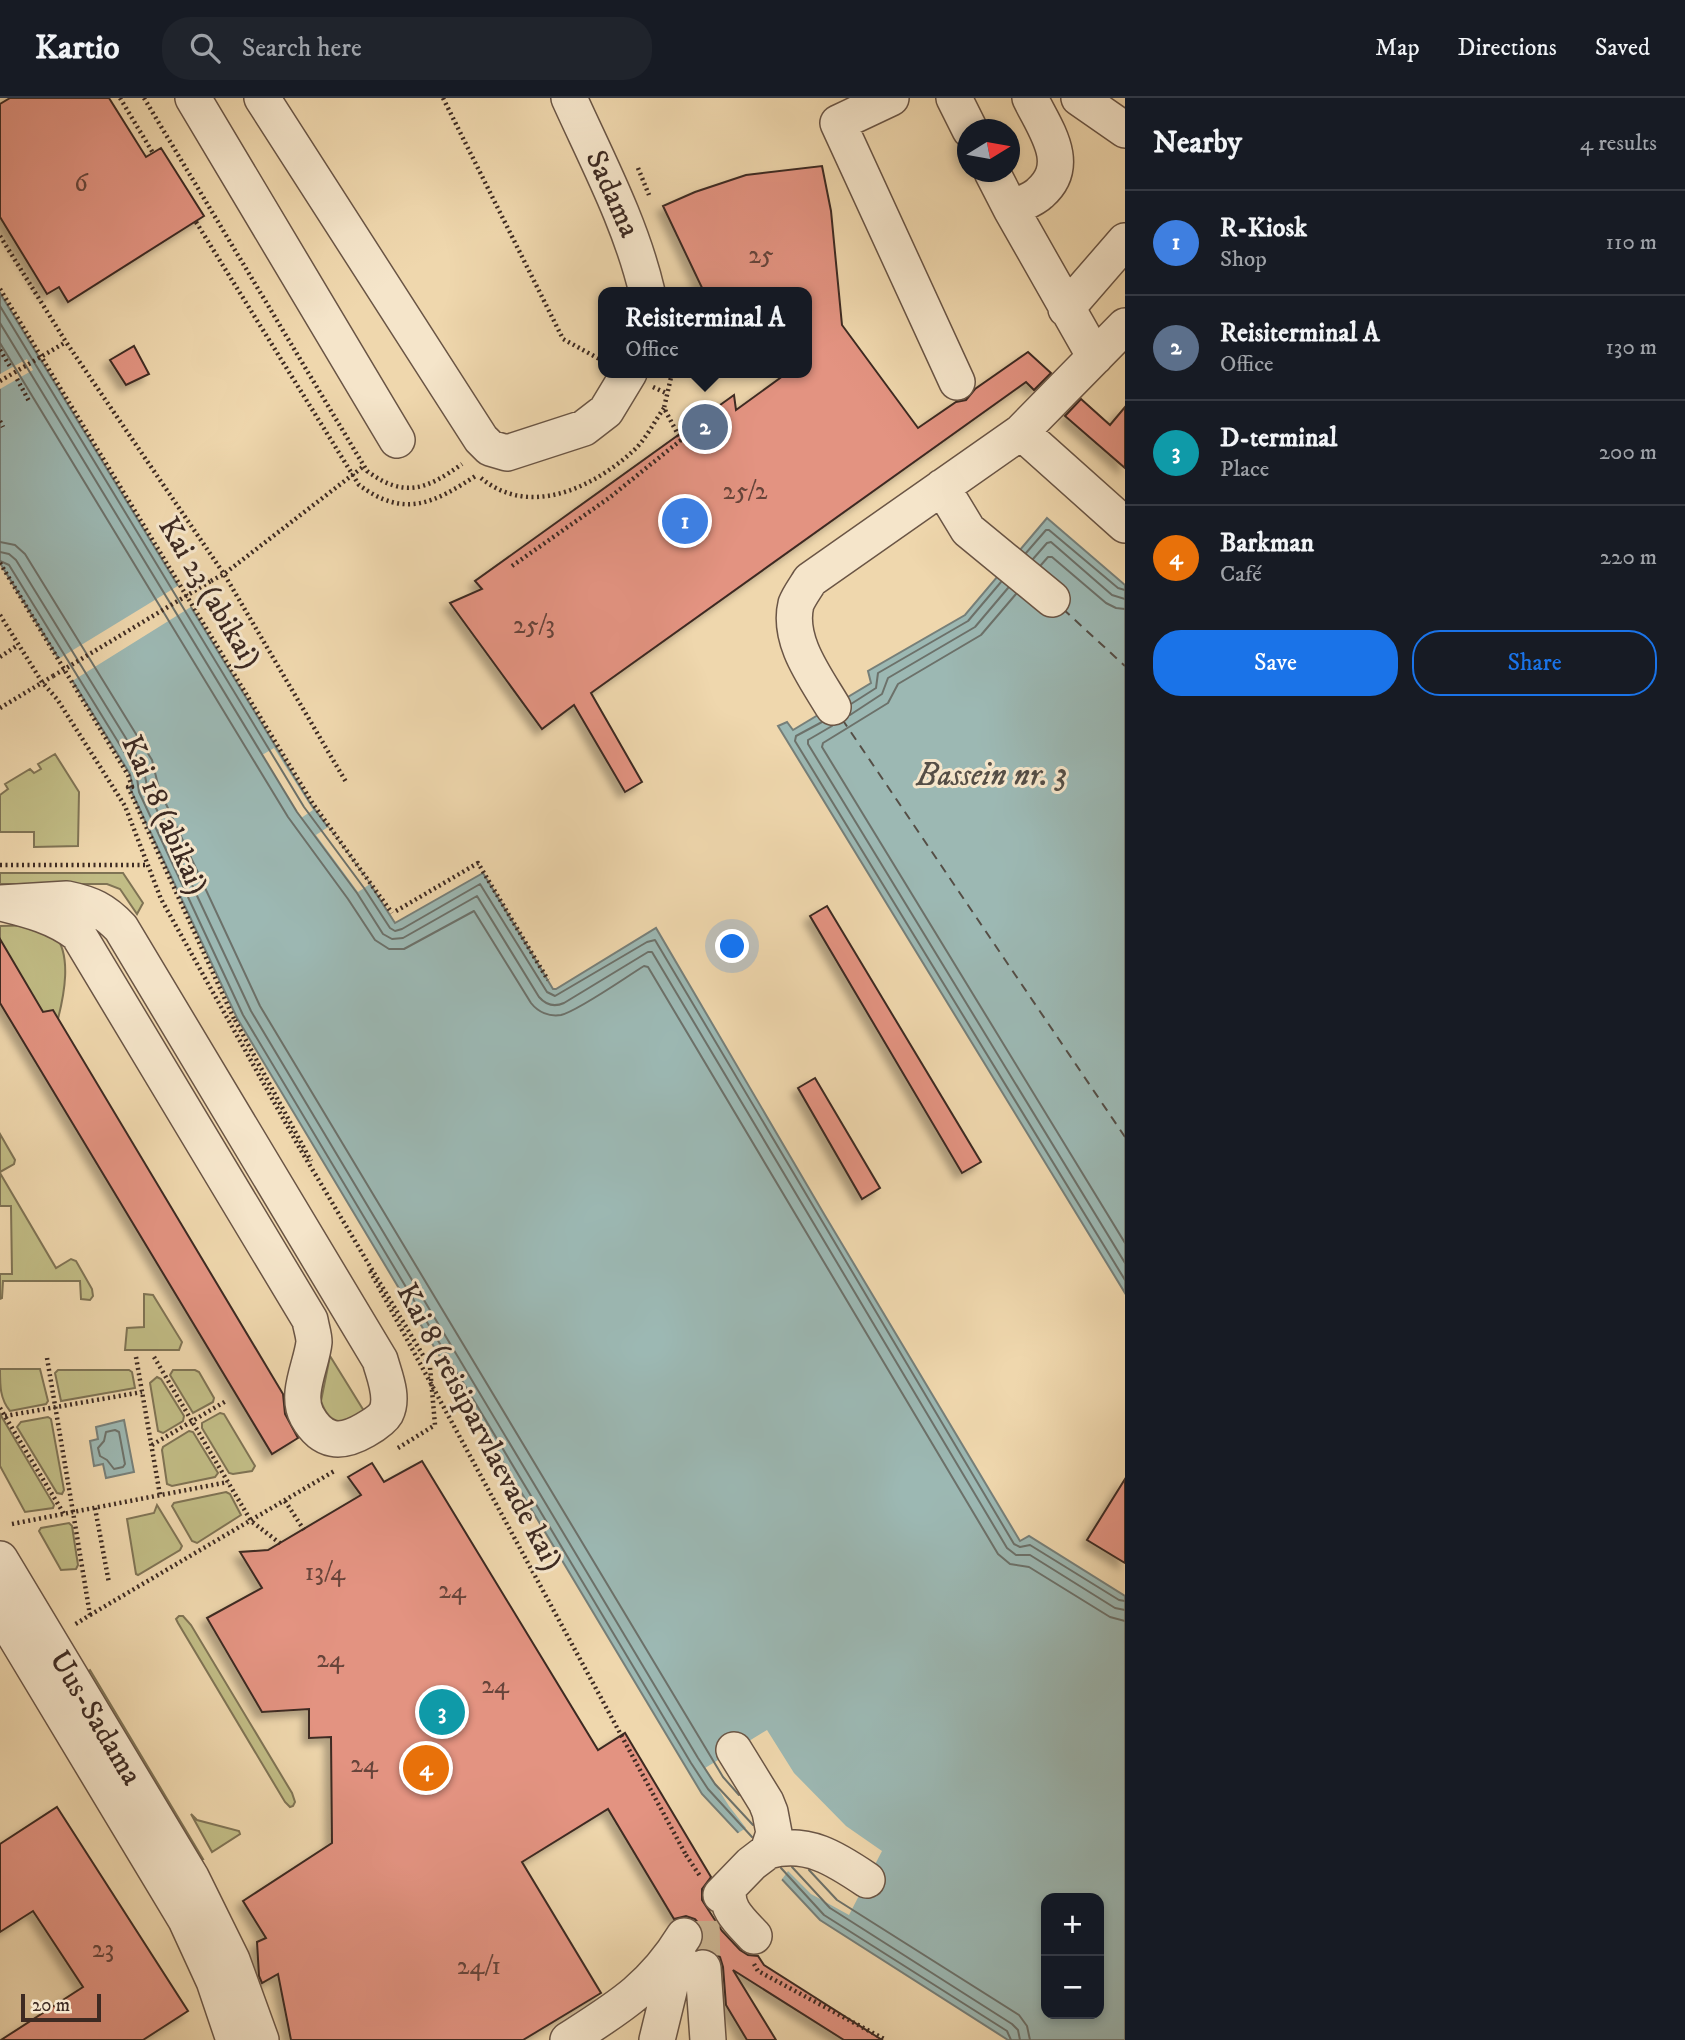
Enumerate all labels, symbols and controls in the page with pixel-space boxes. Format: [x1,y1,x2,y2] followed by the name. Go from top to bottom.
[162,17,652,80] search box
[35,28,120,69] text: Kartio
[186,29,224,67] icon: search
[242,32,362,65] text: Search here
[1375,33,1420,63] text: Map
[1458,33,1557,63] text: Directions
[1595,33,1650,63] text: Saved
[957,119,1020,182] north arrow
[1153,125,1242,162] text: Nearby
[1580,129,1657,158] text: 4 results
[576,145,648,244] street label: Sadama
[74,167,89,200] house number: 6
[1220,212,1307,245] text: R-Kiosk
[1172,228,1180,257] text: 1
[1606,228,1657,257] text: 110 m
[748,239,774,272] house number: 25
[1220,245,1267,274] text: Shop
[598,287,812,378] popup
[625,302,785,335] text: Reisiterminal A
[1220,317,1380,350] text: Reisiterminal A
[1170,333,1182,362] text: 2
[1605,333,1657,362] text: 130 m
[625,335,679,364] text: Office
[1220,350,1274,379] text: Office
[682,401,728,453] pin: 2
[1220,422,1337,455] text: D-terminal
[1172,438,1180,467] text: 3
[1599,438,1657,467] text: 200 m
[1220,455,1269,484] text: Place
[723,475,768,508] house number: 25/2
[662,495,708,547] pin: 1
[149,511,269,675] street label: Kai 23 (abikai)
[1220,527,1314,560] text: Barkman
[1169,543,1183,572] text: 4
[1600,543,1657,572] text: 220 m
[1220,560,1262,589] text: Café
[513,609,555,642] house number: 25/3
[1153,630,1398,696] button: Save
[1412,630,1657,696] button: Share
[112,730,216,900] street label: Kai 18 (abikai)
[916,756,1067,796] water label: Bassein nr. 3
[715,929,749,963] your location
[388,1277,570,1577] street label: Kai 8 (reisiparvlaevade kai)
[305,1556,346,1589] house number: 13/4
[438,1574,467,1607] house number: 24
[316,1643,345,1676] house number: 24
[40,1644,150,1792] street label: Uus-Sadama
[481,1669,510,1702] house number: 24
[419,1686,465,1738] pin: 3
[403,1742,449,1794] pin: 4
[350,1748,379,1781] house number: 24
[1041,1893,1104,2019] map controls
[1041,1893,1104,1956] button: +
[92,1933,114,1966] house number: 23
[457,1950,501,1983] house number: 24/1
[1041,1956,1104,2019] button: −
[21,1991,102,2023] scale bar
[32,1994,70,2017] text: 20 m

